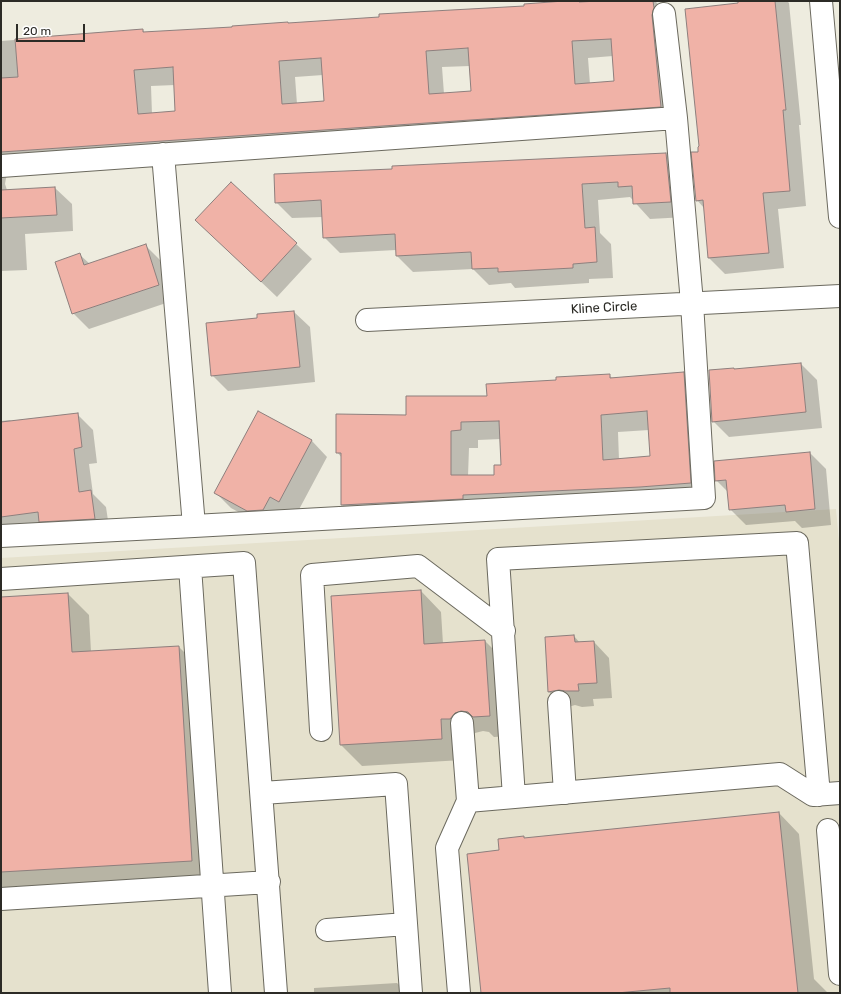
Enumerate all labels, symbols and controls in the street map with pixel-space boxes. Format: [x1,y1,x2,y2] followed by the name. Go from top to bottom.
[18,16,87,42] scale bar
[23,24,51,38] text: 20 m
[570,298,638,318] street label: Kline Circle

